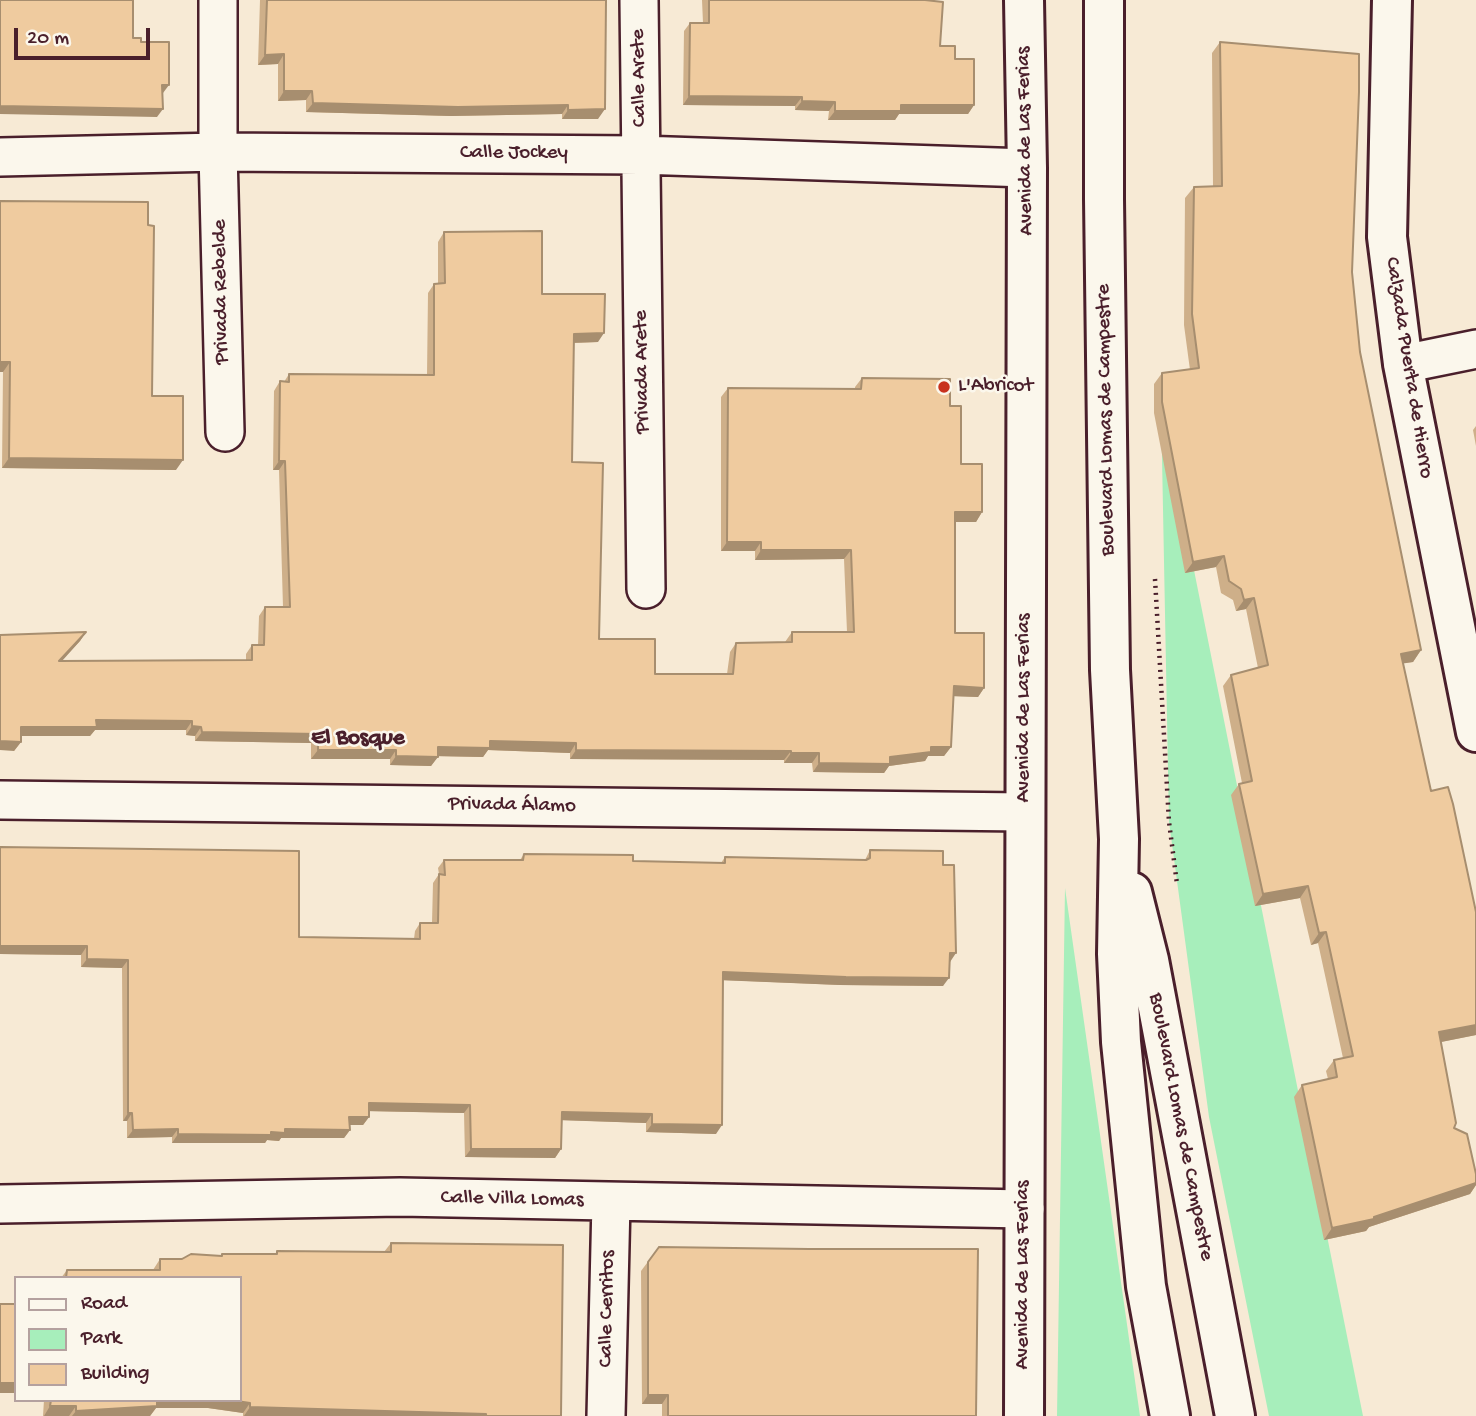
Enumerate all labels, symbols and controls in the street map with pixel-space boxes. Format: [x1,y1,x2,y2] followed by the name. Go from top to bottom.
[18,14,154,58] scale bar
[27,27,69,52] text: 20 m
[627,29,653,127] street label: Calle Arete
[1012,46,1040,236] street label: Avenida de Las Ferias
[460,141,568,167] street label: Calle Jockey
[208,219,236,365] street label: Privada Rebelde
[1378,256,1438,480] street label: Calzada Puerta de Hierro
[1092,284,1122,556] street label: Boulevard Lomas de Campestre
[629,310,657,434] street label: Privada Arete
[958,374,1033,400] place label: L'Abricot
[936,379,952,395] marker: L'Abricot
[1012,613,1038,803] street label: Avenida de Las Ferias
[311,725,405,753] district label: El Bosque
[448,792,576,820] street label: Privada Álamo
[1142,991,1218,1263] street label: Boulevard Lomas de Campestre
[1011,1180,1037,1370] street label: Avenida de Las Ferias
[440,1186,584,1214] street label: Calle Villa Lomas
[594,1250,622,1368] street label: Calle Cerritos
[14,1276,242,1402] legend
[81,1292,127,1317] text: Road
[81,1327,121,1352] text: Park
[81,1362,150,1387] text: Building

